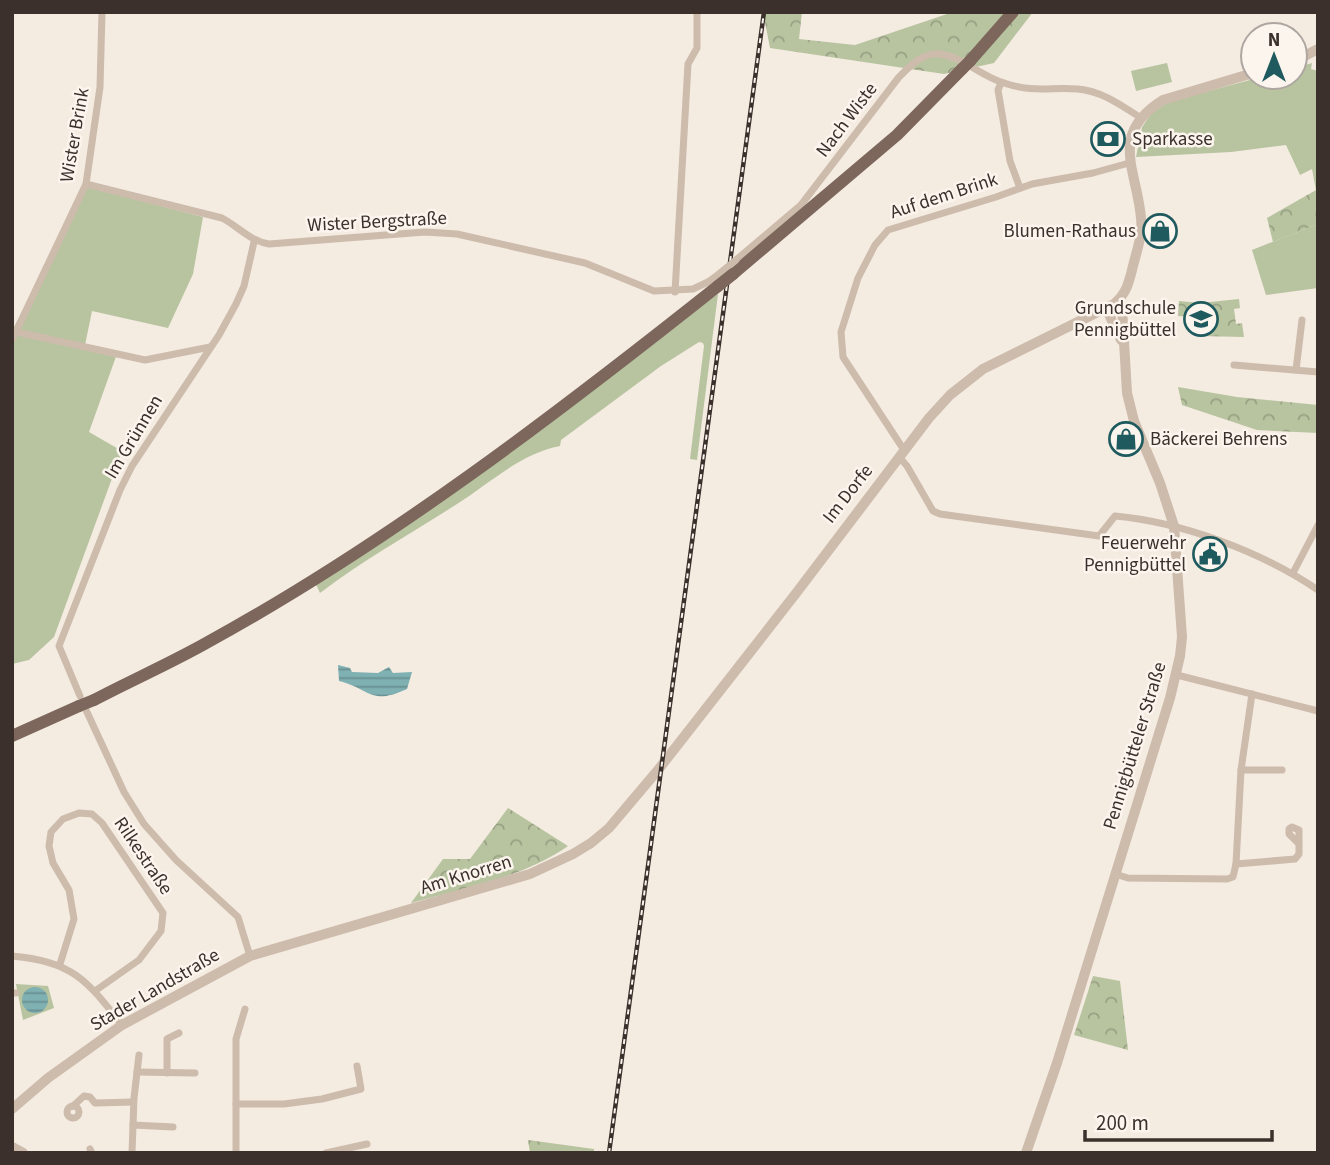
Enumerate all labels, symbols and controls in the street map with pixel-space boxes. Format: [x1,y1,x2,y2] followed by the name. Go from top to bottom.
[1239,21,1309,91] north arrow
[1268,27,1280,54] text: N
[810,77,884,163] street label: Nach Wiste
[53,85,97,184] street label: Wister Brink
[1089,120,1127,158] bank icon: Sparkasse
[1132,126,1213,153] place label: Sparkasse
[887,166,1002,226] street label: Auf dem Brink
[306,205,448,239] street label: Wister Bergstraße
[1141,212,1179,250] shop icon: Blumen-Rathaus
[1003,218,1136,245] place label: Blumen-Rathaus
[1074,295,1176,344] place label: Grundschule Pennigbüttel
[1182,300,1220,338] school or university icon: Grundschule Pennigbüttel
[98,390,170,484] street label: Im Grünnen
[1107,420,1145,458] shop icon: Bäckerei Behrens
[1150,426,1287,453] place label: Bäckerei Behrens
[816,459,880,529] street label: Im Dorfe
[1084,530,1186,579] place label: Feuerwehr Pennigbüttel
[1191,535,1229,573] public building icon: Feuerwehr Pennigbüttel
[1097,659,1173,833] street label: Pennigbütteler Straße
[107,812,179,900] street label: Rilkestraße
[417,848,515,902] street label: Am Knorren
[85,942,225,1038] street label: Stader Landstraße
[1085,1098,1272,1142] scale bar
[1096,1108,1149,1138] text: 200 m

